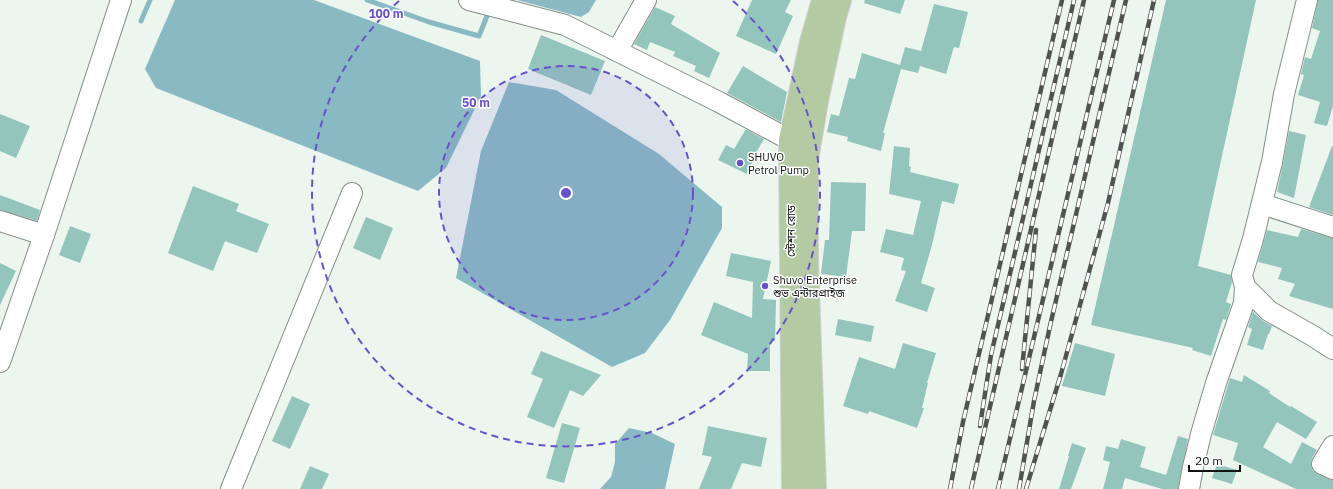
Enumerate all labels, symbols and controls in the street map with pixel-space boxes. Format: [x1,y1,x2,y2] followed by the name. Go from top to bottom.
[368,6,404,21] text: 100 m
[462,95,490,110] text: 50 m
[748,150,809,177] place label: SHUVO Petrol Pump
[735,158,745,168] marker: SHUVO Petrol Pump
[559,186,573,200] centre of rings
[784,205,798,257] street label: স্টেশন রোড
[773,273,857,300] place label: Shuvo Enterprise শুভ এন্টারপ্রাইজ
[760,281,770,291] marker: Shuvo Enterprise শুভ এন্টারপ্রাইজ
[1189,447,1240,473] scale bar
[1195,453,1223,468] text: 20 m

